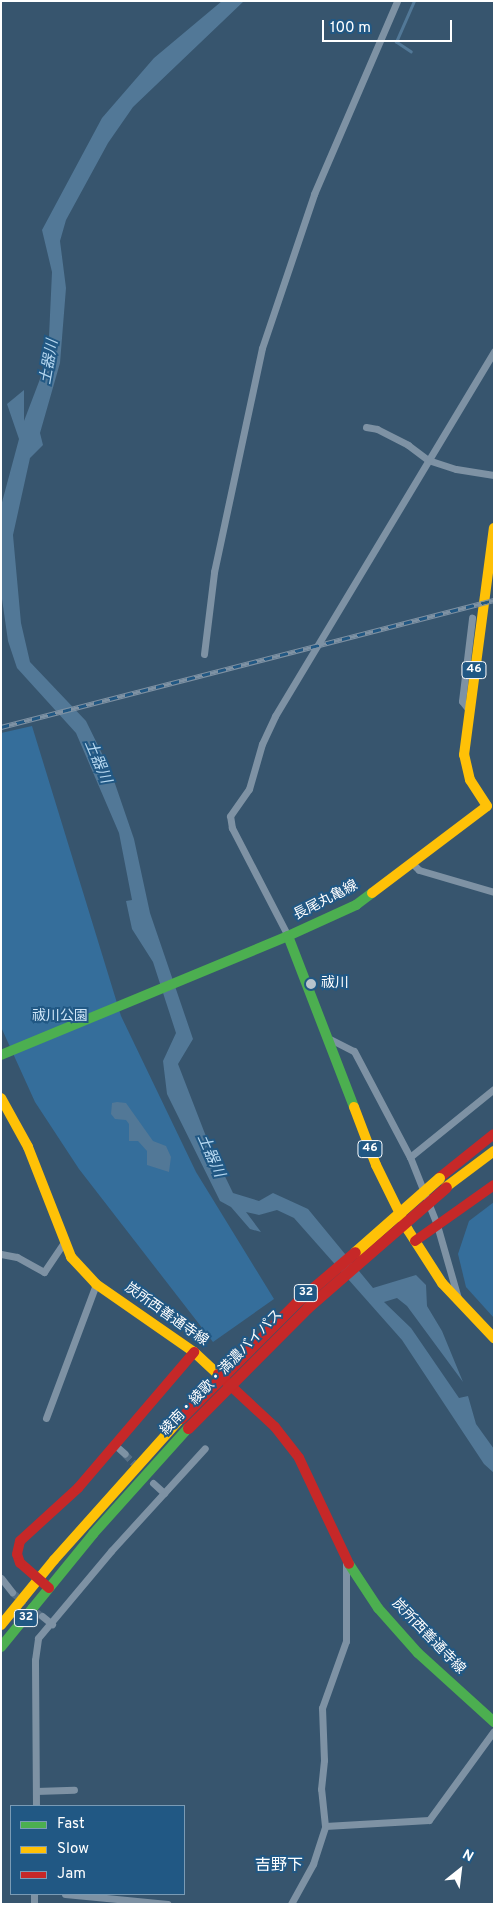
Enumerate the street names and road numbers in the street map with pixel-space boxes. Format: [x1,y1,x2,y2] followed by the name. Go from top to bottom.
[460,660,488,680] road number: 46
[291,878,361,924] street label: 長尾丸亀線
[356,1140,384,1158] road number: 46
[121,1280,211,1350] street label: 炭所西善通寺線
[294,1284,318,1302] road number: 32
[158,1307,286,1439] street label: 綾南・綾歌・満濃バイパス
[388,1596,468,1678] street label: 炭所西善通寺線
[14,1609,38,1628] road number: 32

